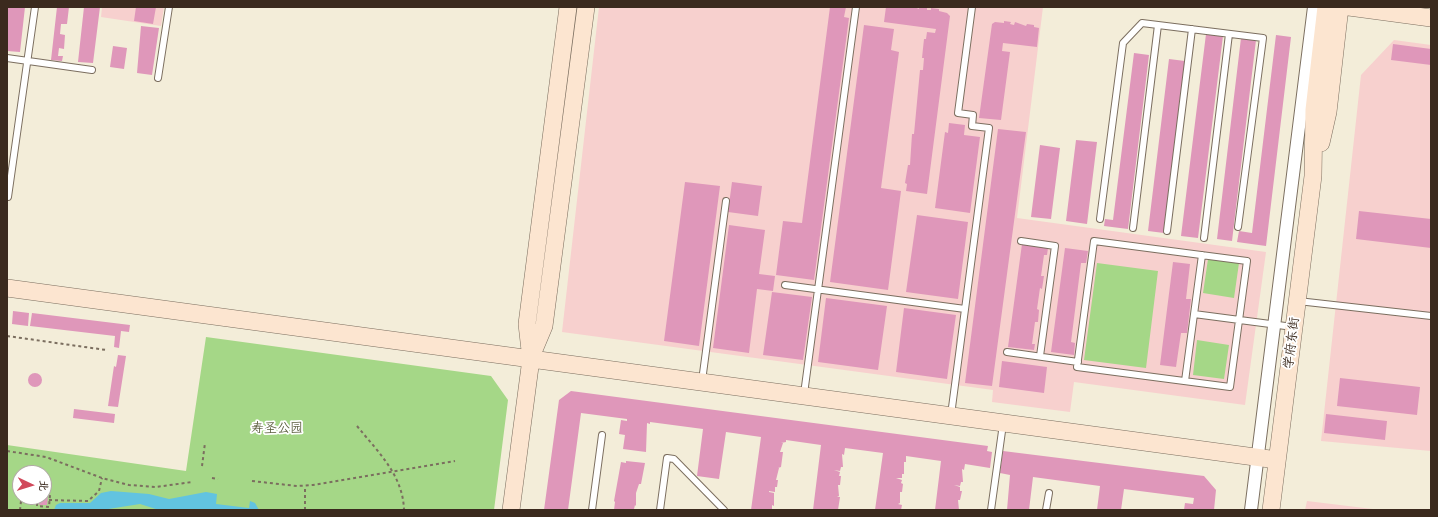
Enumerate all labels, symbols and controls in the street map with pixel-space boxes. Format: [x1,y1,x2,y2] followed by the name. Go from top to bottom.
[1281,316,1303,370] street label: 学府东街
[251,421,303,437] park label: 寿圣公园
[12,465,52,505] north arrow
[37,480,50,492] text: 北

